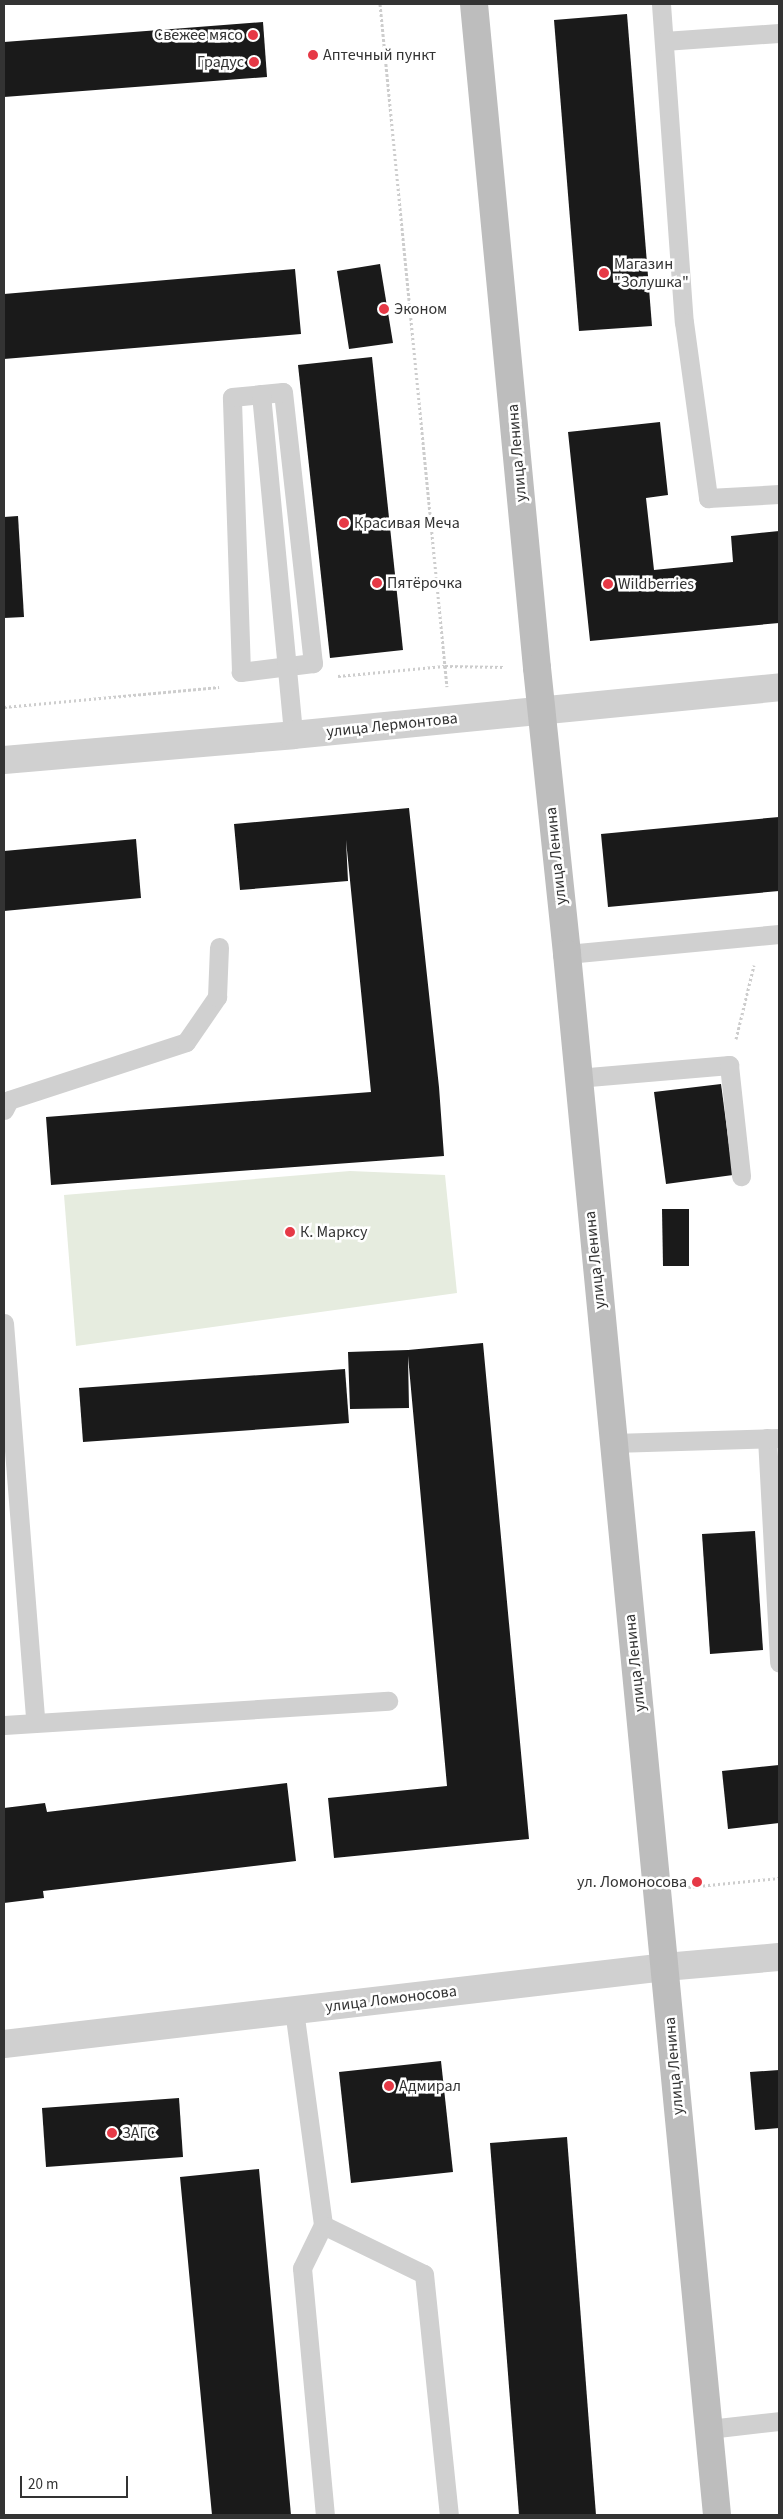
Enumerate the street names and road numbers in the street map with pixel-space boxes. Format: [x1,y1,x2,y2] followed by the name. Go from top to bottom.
[503,403,531,503] street label: улица Ленина
[325,709,459,741] street label: улица Лермонтова
[541,806,571,906] street label: улица Ленина
[580,1210,610,1310] street label: улица Ленина
[620,1613,650,1713] street label: улица Ленина
[324,1981,458,2017] street label: улица Ломоносова
[660,2016,688,2116] street label: улица Ленина

